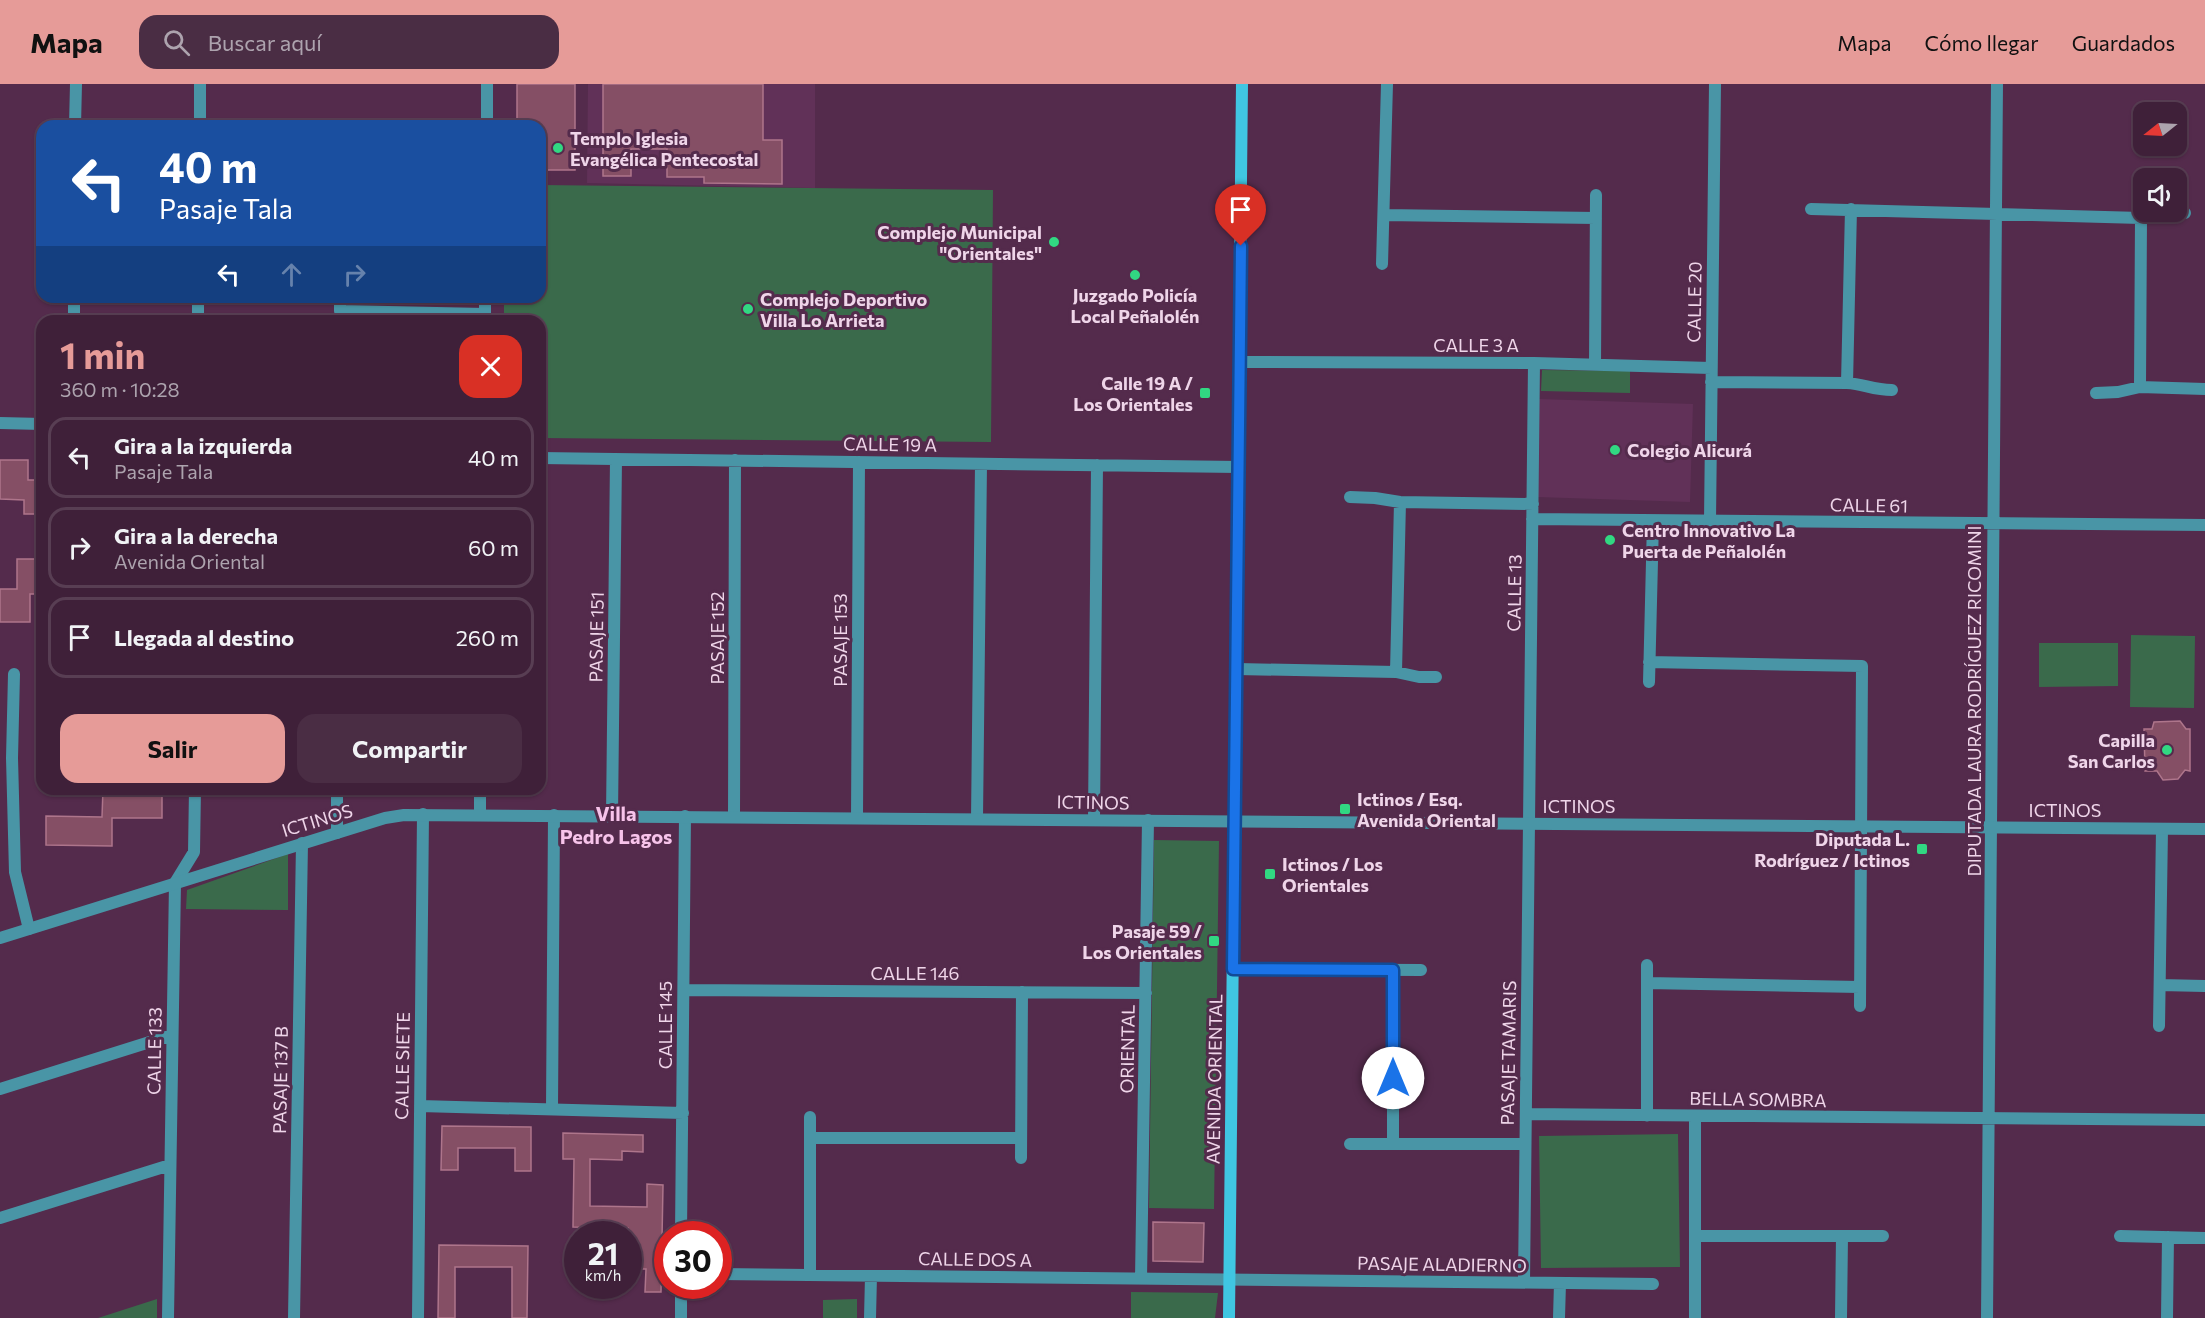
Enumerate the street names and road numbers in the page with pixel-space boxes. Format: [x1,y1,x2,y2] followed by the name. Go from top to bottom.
[1682,261,1706,343] street label: CALLE 20
[1433,334,1519,356] street label: CALLE 3 A
[843,432,937,456] street label: CALLE 19 A
[1830,493,1908,517] street label: CALLE 61
[1963,525,1985,877] street label: DIPUTADA LAURA RODRÍGUEZ RICOMINI
[1502,554,1526,632] street label: CALLE 13
[584,591,608,683] street label: PASAJE 151
[706,591,728,685] street label: PASAJE 152
[829,593,851,687] street label: PASAJE 153
[1056,790,1130,814] street label: ICTINOS
[1543,795,1615,817] street label: ICTINOS
[279,799,355,841] street label: ICTINOS
[2029,799,2101,821] street label: ICTINOS
[871,962,959,984] street label: CALLE 146
[1496,980,1520,1126] street label: PASAJE TAMARIS
[654,981,676,1069] street label: CALLE 145
[1202,994,1226,1164] street label: AVENIDA ORIENTAL
[1115,1004,1139,1094] street label: ORIENTAL
[142,1007,166,1095] street label: CALLE 133
[390,1012,414,1120] street label: CALLE SIETE
[268,1026,292,1134] street label: PASAJE 137 B
[1689,1087,1827,1111] street label: BELLA SOMBRA
[918,1247,1032,1271] street label: CALLE DOS A
[1357,1252,1527,1276] street label: PASAJE ALADIERNO

